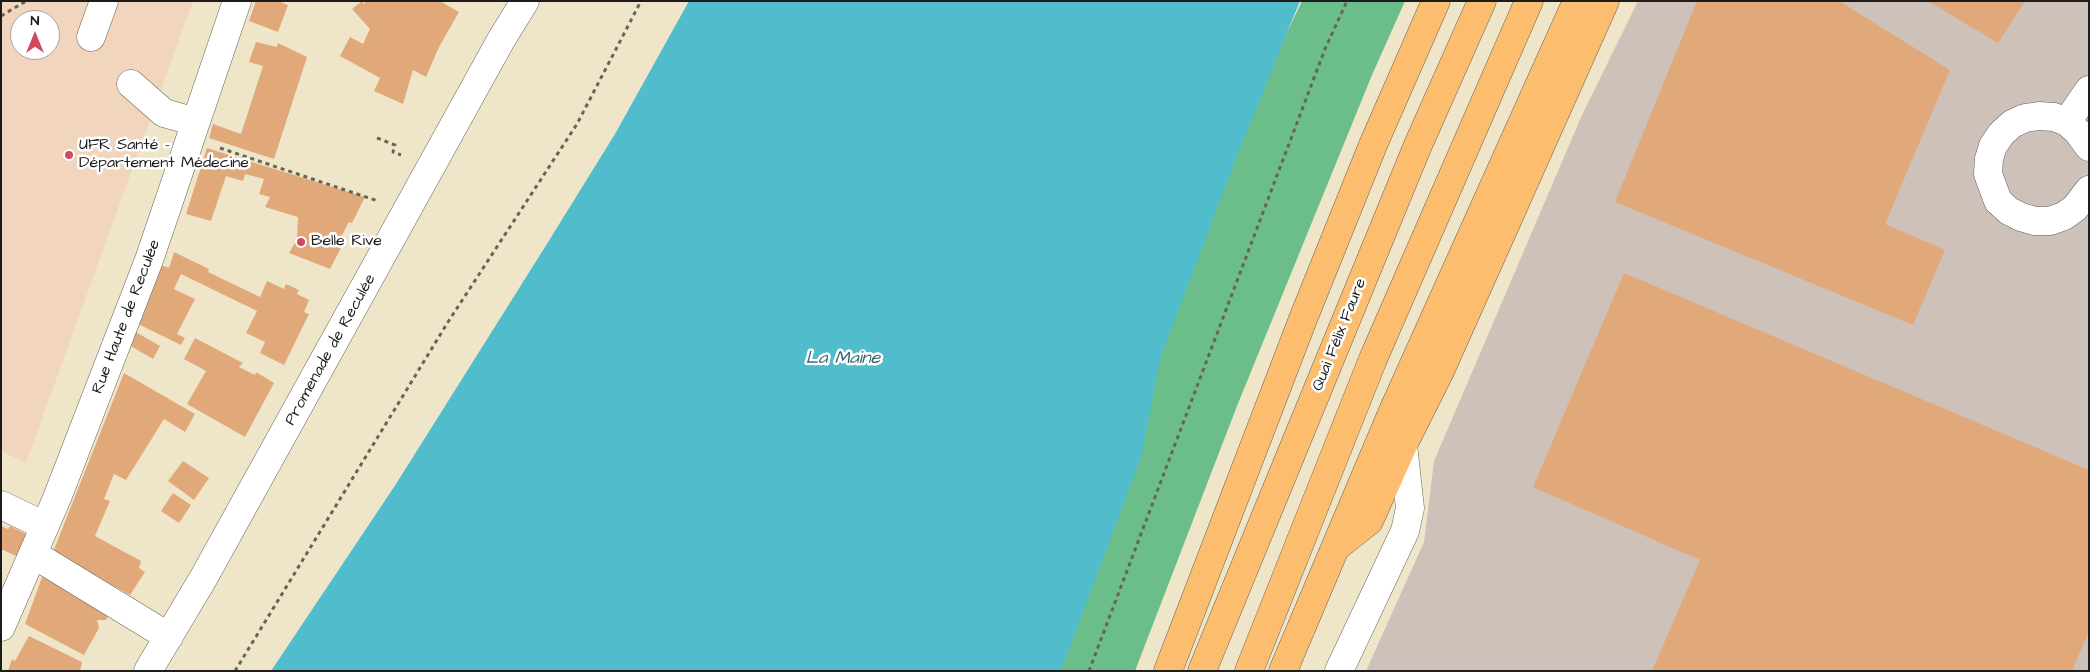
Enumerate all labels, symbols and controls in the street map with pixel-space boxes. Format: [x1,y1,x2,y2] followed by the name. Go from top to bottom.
[10,10,60,60] north arrow
[31,11,39,31] text: N
[79,136,249,174] place label: UFR Santé - Département Médecine
[63,149,75,161] marker: UFR Santé - Département Médecine
[311,232,382,252] place label: Belle Rive
[295,236,307,248] marker: Belle Rive
[89,237,165,397] street label: Rue Haute de Reculée
[281,271,381,429] street label: Promenade de Reculée
[1309,276,1371,394] street label: Quai Félix Faure
[806,348,880,370] water label: La Maine

